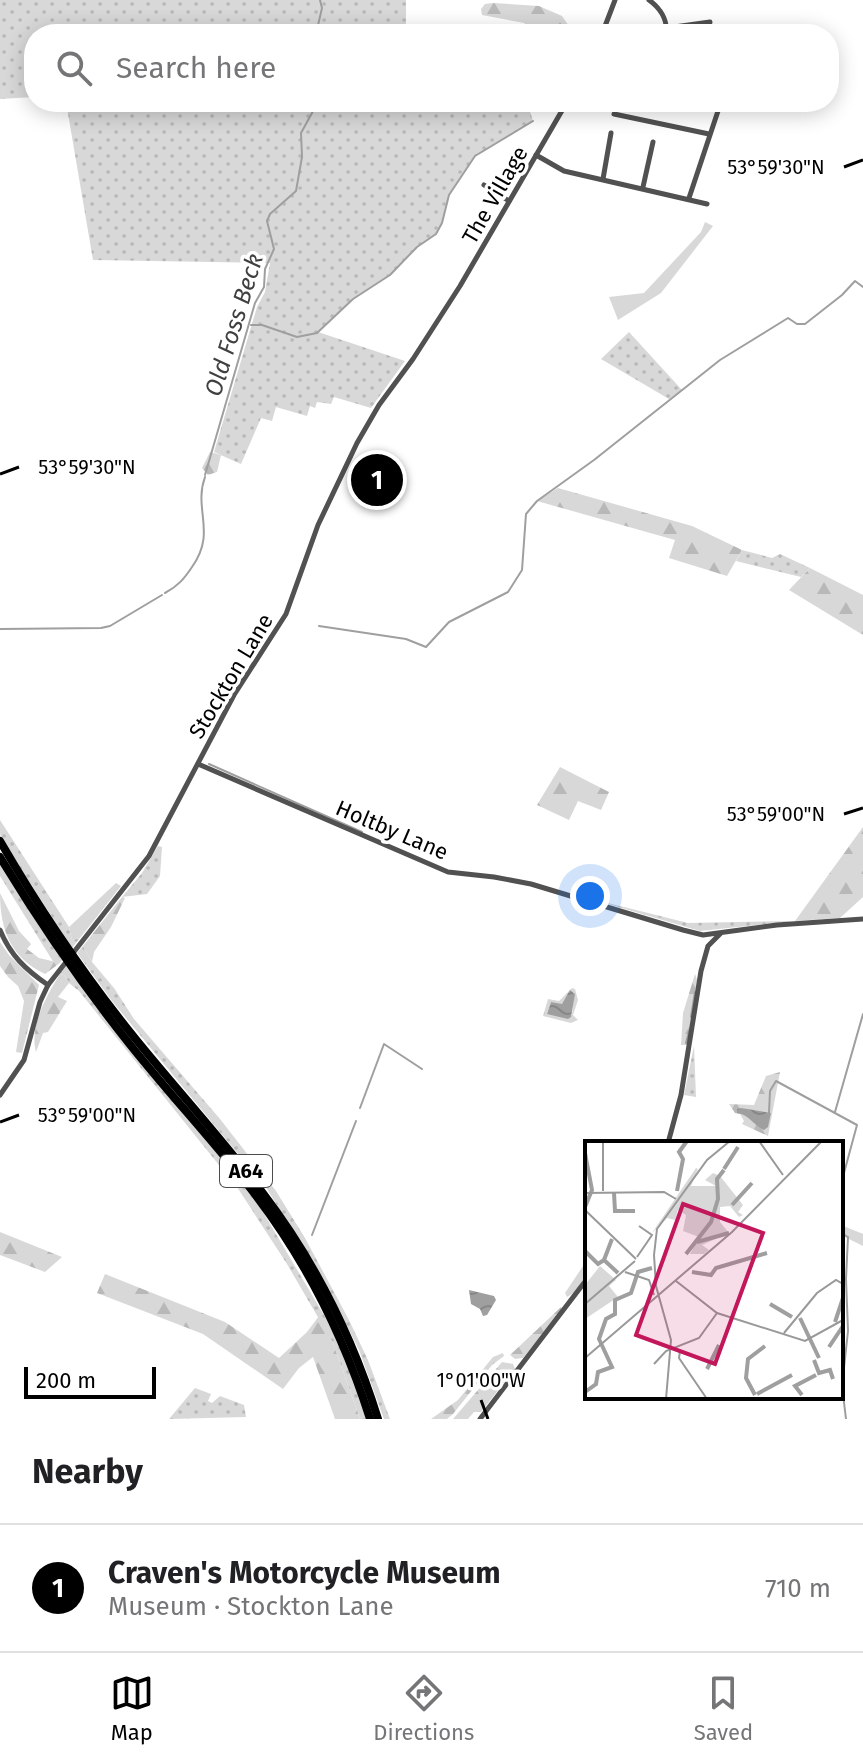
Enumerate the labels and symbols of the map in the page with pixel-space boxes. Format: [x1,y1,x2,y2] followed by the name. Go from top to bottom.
[456,141,534,249] street label: The Village
[727,155,825,179] text: 53°59'30"N
[199,250,269,400] water label: Old Foss Beck
[351,450,403,510] pin: 1
[38,455,136,479] text: 53°59'30"N
[183,609,279,743] street label: Stockton Lane
[332,794,452,866] street label: Holtby Lane
[727,802,825,826] text: 53°59'00"N
[570,876,610,916] your location
[38,1103,136,1127] text: 53°59'00"N
[585,1141,843,1399] inset map
[220,1155,272,1187] road number: A64
[24,1363,156,1399] scale bar
[436,1368,526,1392] text: 1°01'00"W

